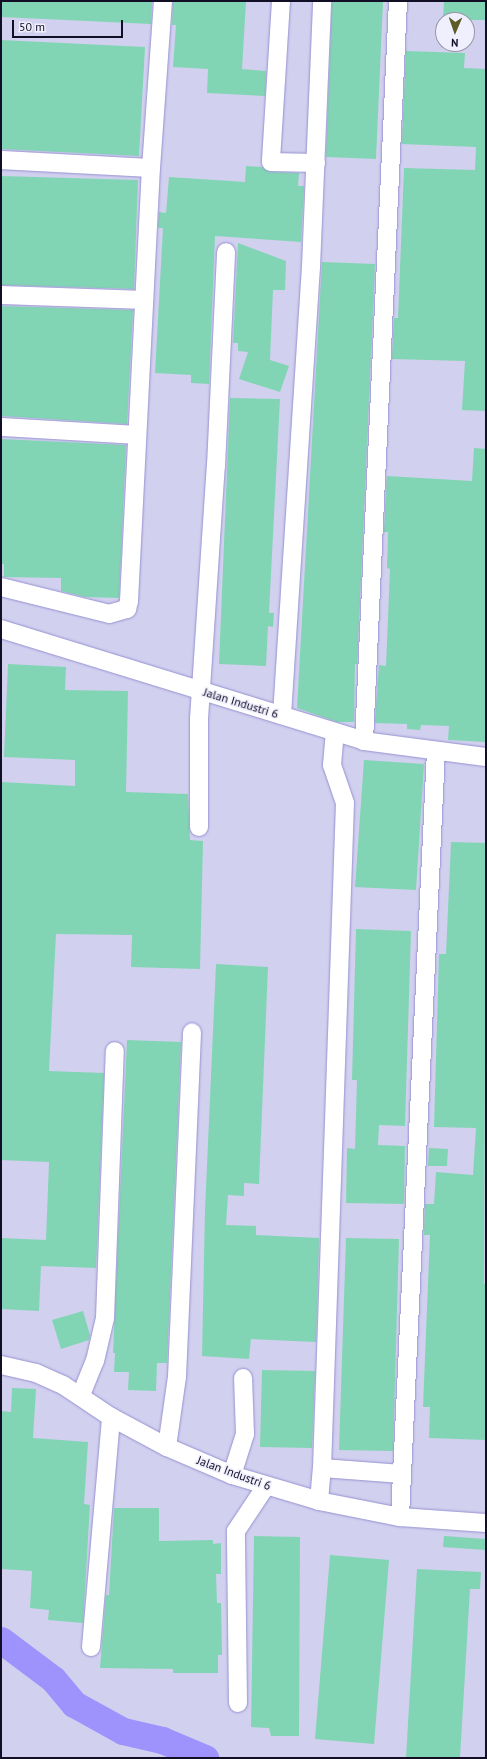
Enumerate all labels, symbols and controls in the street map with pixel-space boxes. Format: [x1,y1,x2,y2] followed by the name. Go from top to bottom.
[14,12,125,38] scale bar
[435,12,475,52] north arrow
[19,19,45,34] text: 50 m
[451,36,458,50] text: N
[202,685,280,721] street label: Jalan Industri 6
[195,1453,273,1493] street label: Jalan Industri 6

